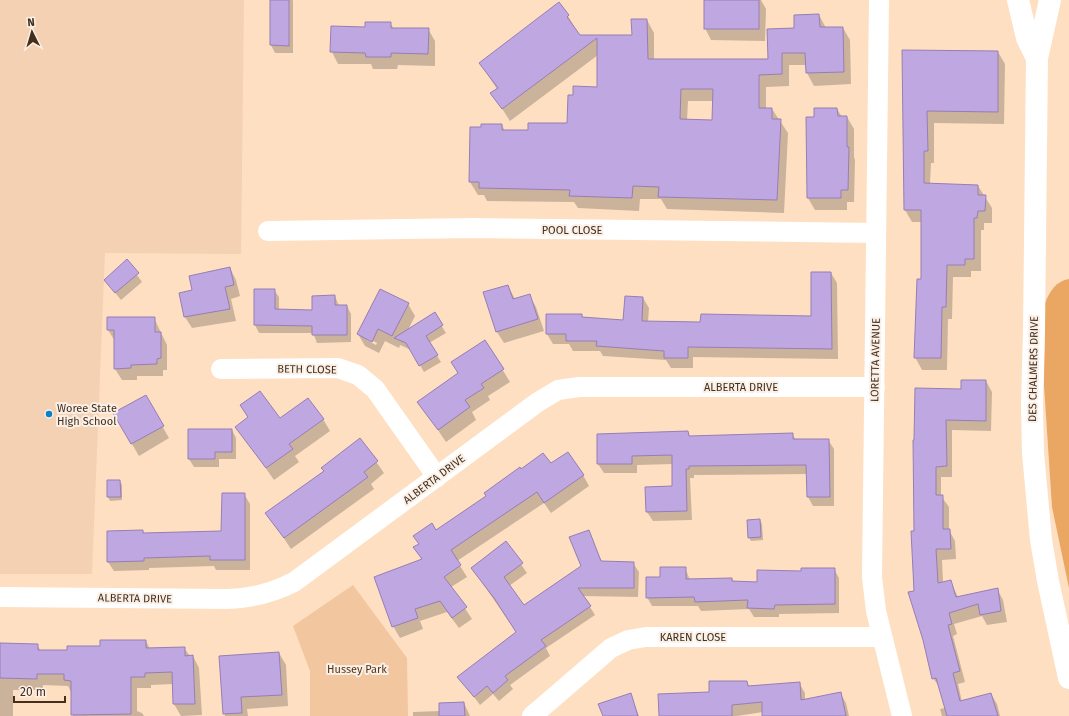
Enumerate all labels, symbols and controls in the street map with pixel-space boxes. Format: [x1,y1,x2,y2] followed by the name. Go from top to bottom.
[12,12,52,52] north arrow
[27,16,35,29] text: N
[542,224,602,237] street label: POOL CLOSE
[1026,316,1041,422] street label: DES CHALMERS DRIVE
[868,318,883,402] street label: LORETTA AVENUE
[277,362,337,377] street label: BETH CLOSE
[704,381,778,394] street label: ALBERTA DRIVE
[57,402,117,428] place label: Woree State High School
[44,409,54,419] marker: Woree State High School
[401,452,468,507] street label: ALBERTA DRIVE
[98,591,172,606] street label: ALBERTA DRIVE
[660,631,726,644] street label: KAREN CLOSE
[327,663,387,676] park label: Hussey Park
[14,678,65,704] scale bar
[20,685,46,699] text: 20 m

